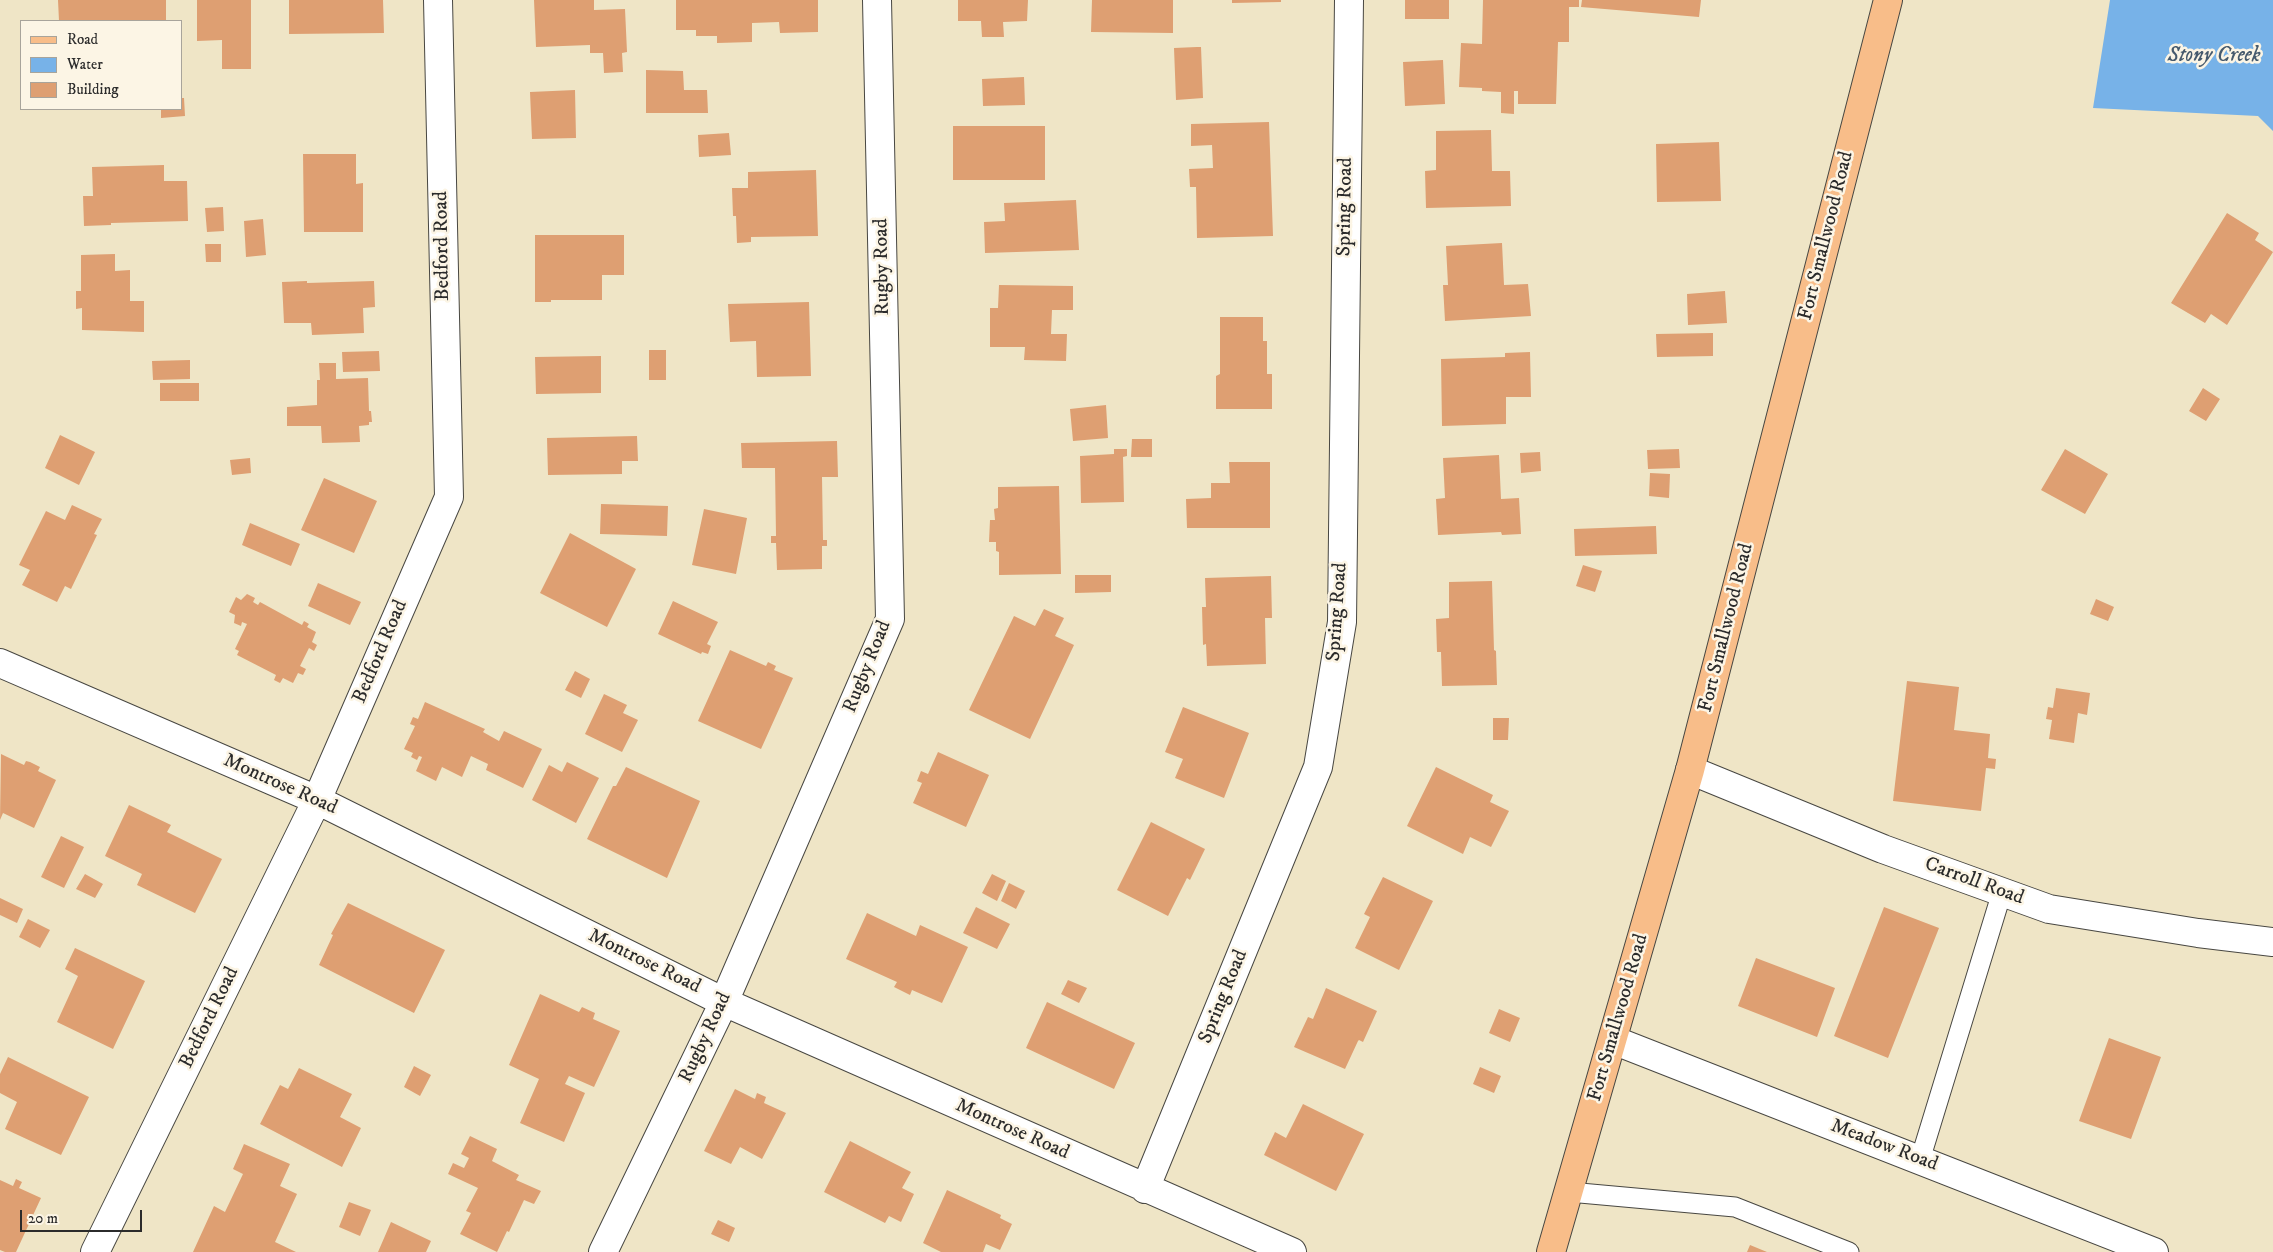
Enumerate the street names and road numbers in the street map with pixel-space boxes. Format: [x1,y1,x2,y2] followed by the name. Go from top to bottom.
[1794,149,1860,323] street label: Fort Smallwood Road
[1333,157,1359,257] street label: Spring Road
[430,191,456,301] street label: Bedford Road
[870,218,896,316] street label: Rugby Road
[1694,541,1760,715] street label: Fort Smallwood Road
[1323,562,1353,662] street label: Spring Road
[348,597,414,707] street label: Bedford Road
[839,617,897,717] street label: Rugby Road
[219,749,341,821] street label: Montrose Road
[1921,853,2027,911] street label: Carroll Road
[584,924,704,1000] street label: Montrose Road
[1584,931,1654,1105] street label: Fort Smallwood Road
[1194,947,1254,1047] street label: Spring Road
[175,963,245,1073] street label: Bedford Road
[675,989,737,1087] street label: Rugby Road
[951,1094,1073,1166] street label: Montrose Road
[1827,1115,1941,1177] street label: Meadow Road

